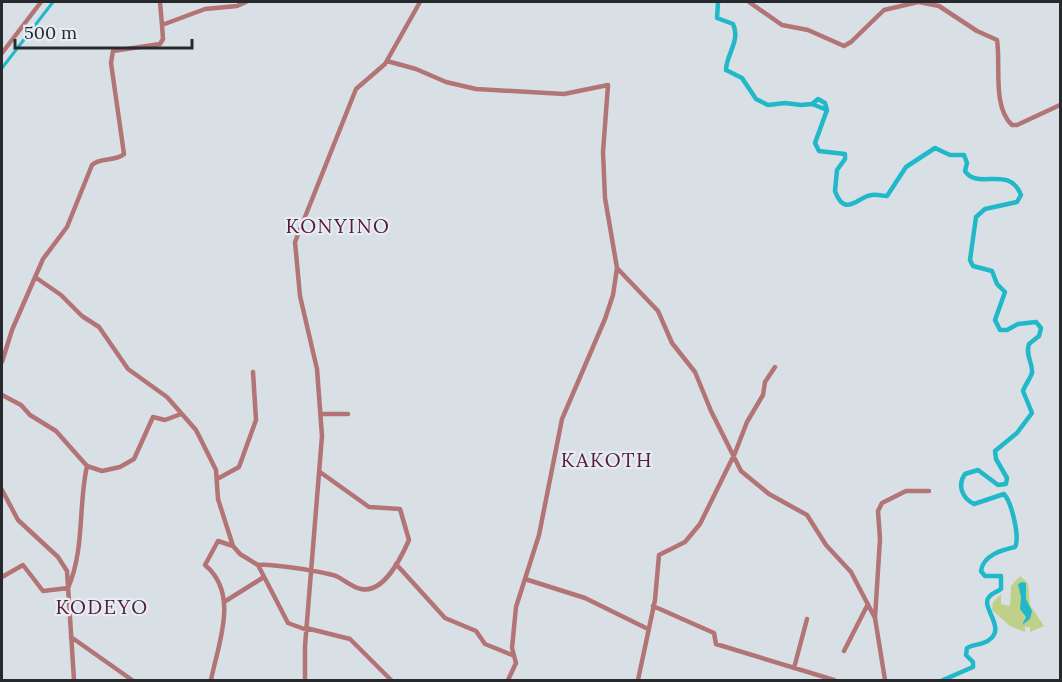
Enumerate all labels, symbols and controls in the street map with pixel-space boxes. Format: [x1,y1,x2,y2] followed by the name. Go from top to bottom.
[15,12,192,50] scale bar
[24,21,77,44] text: 500 m
[285,213,391,238] district label: KONYINO
[561,447,653,472] district label: KAKOTH
[55,594,149,619] district label: KODEYO

